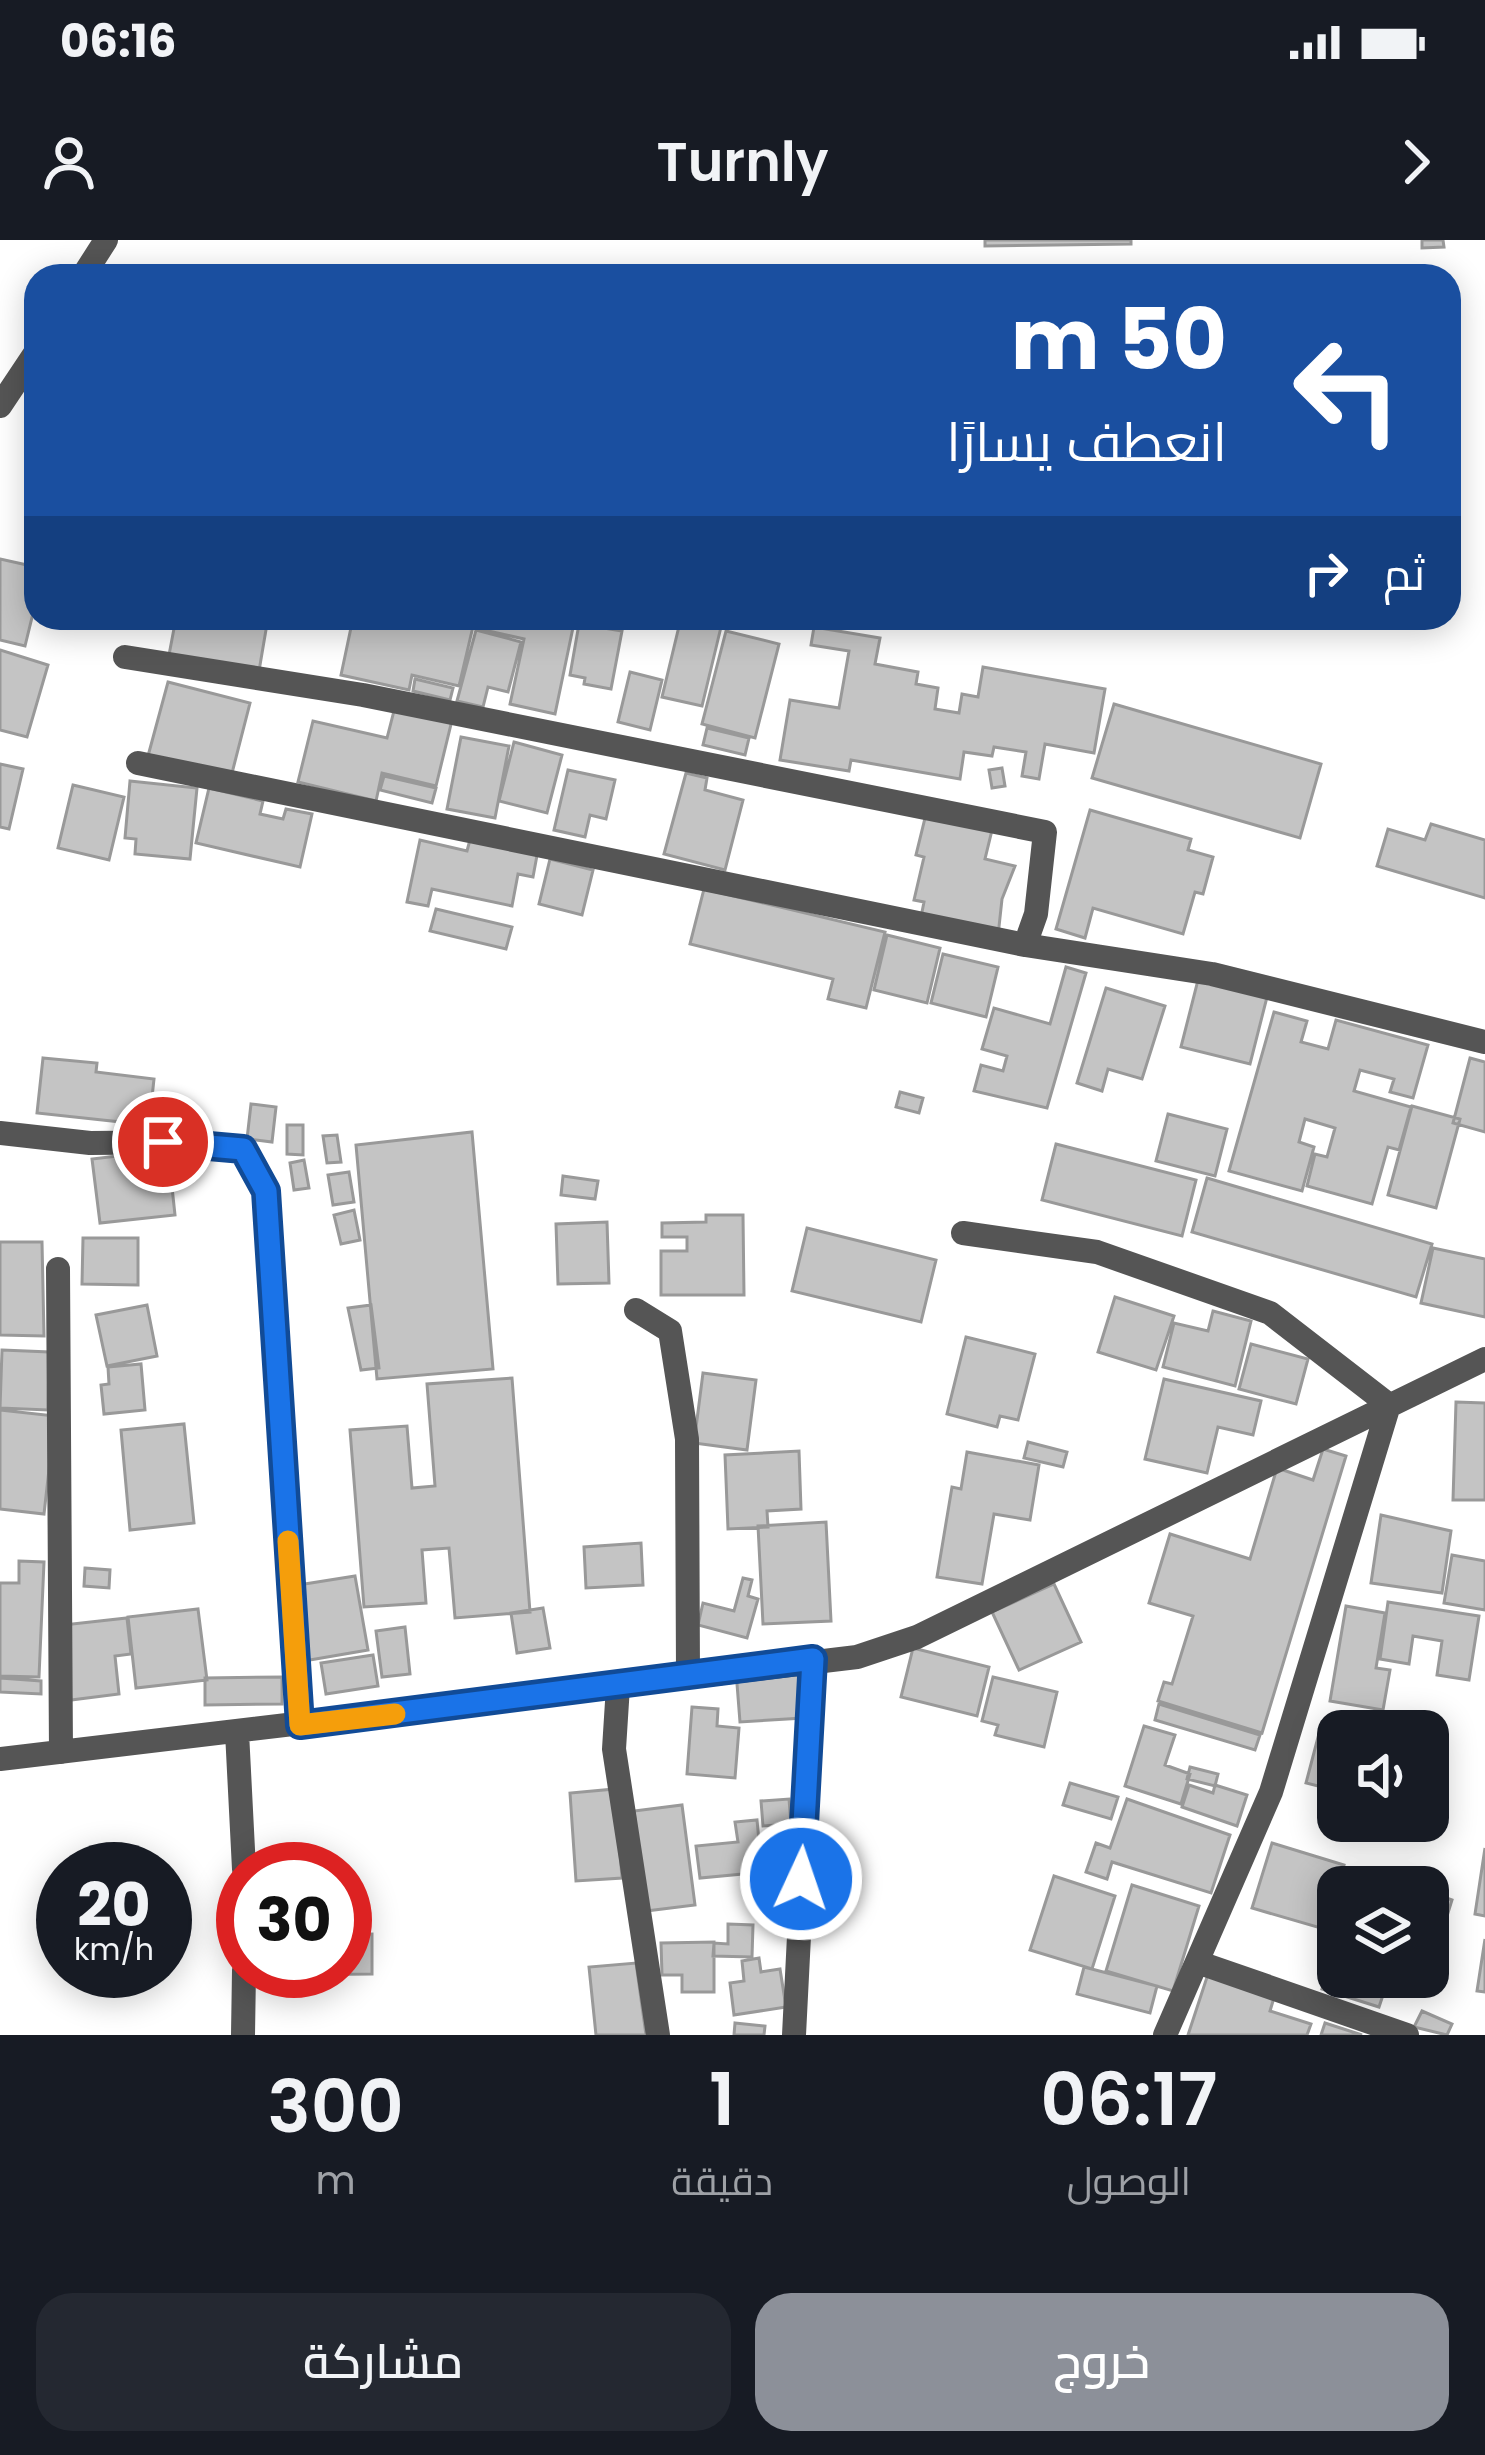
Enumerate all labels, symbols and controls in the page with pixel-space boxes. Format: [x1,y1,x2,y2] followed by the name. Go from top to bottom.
[60,10,176,73] text: 06:16
[656,124,829,200] text: Turnly
[36,129,102,195] icon: person
[1383,129,1449,195] icon: forward
[1011,281,1227,398] text: 50 m
[1269,312,1425,468] icon: left
[946,404,1227,480] text: انعطف يسارًا
[1293,540,1359,606] icon: right
[1383,543,1425,606] text: ثم
[112,1091,214,1193] pin
[130,1109,196,1175] icon: arrive
[1317,1710,1449,1998] map controls
[1317,1710,1449,1842] button: sound
[738,1816,864,1942] position arrow
[216,1842,372,1998] speed limit sign: 30
[77,1863,151,1947] text: 20
[1317,1866,1449,1998] button: layers
[74,1928,154,1971] text: km/h
[709,2049,735,2150] text: 1
[1040,2049,1217,2150] text: 06:17
[268,2056,404,2157] text: 300
[316,2153,356,2208] text: m
[671,2154,773,2209] text: دقيقة
[1067,2154,1191,2209] text: الوصول
[36,2293,731,2431] button: مشاركة
[755,2293,1449,2431] button: خروج

